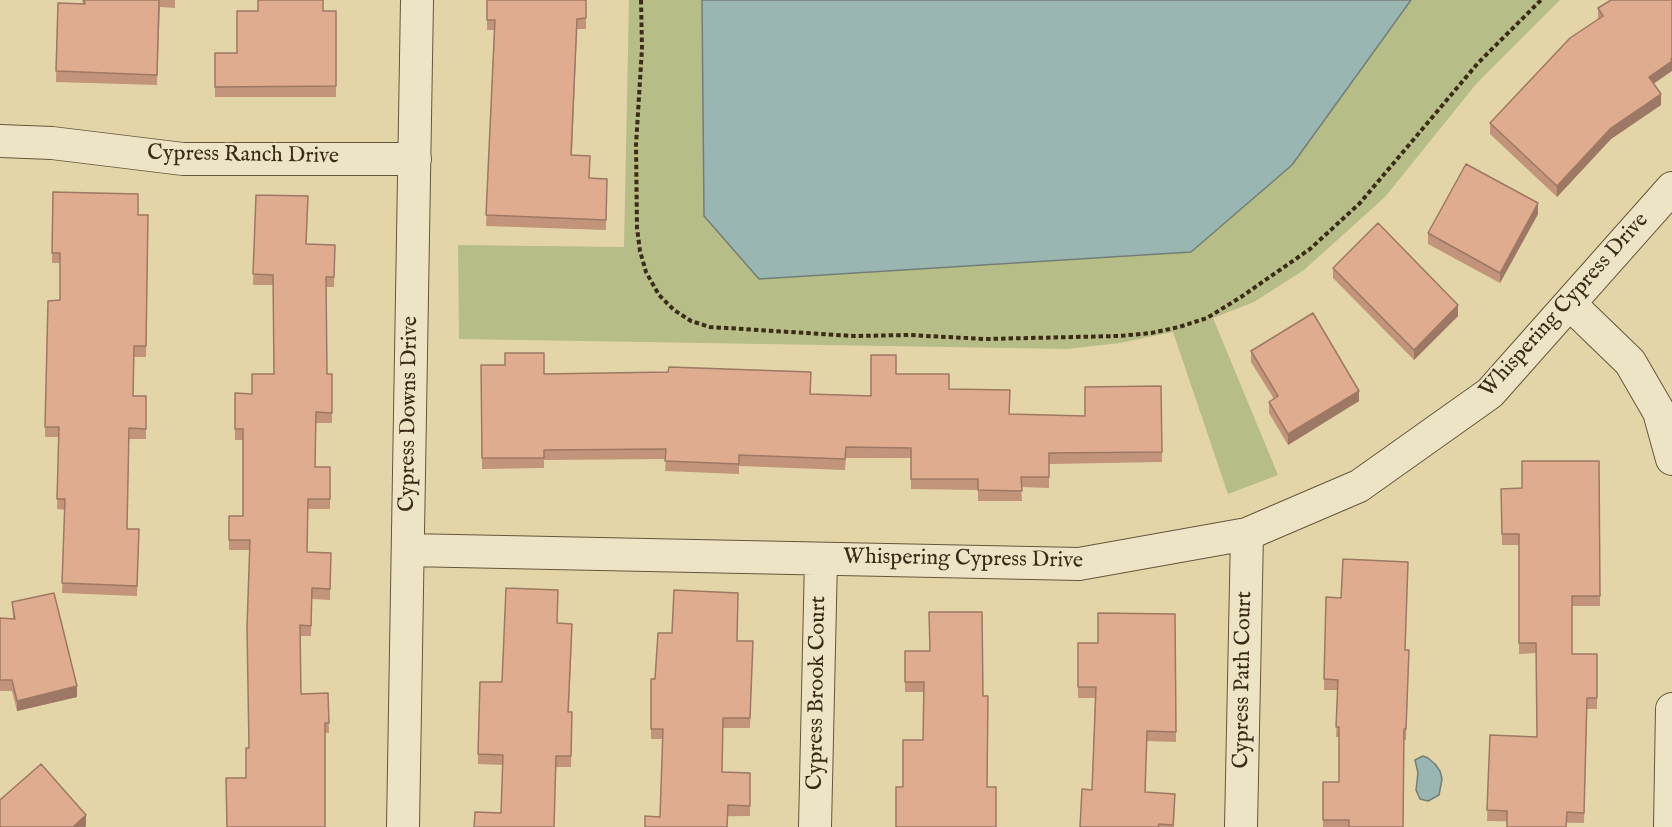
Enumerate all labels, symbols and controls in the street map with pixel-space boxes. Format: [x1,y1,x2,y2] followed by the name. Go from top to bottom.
[147,141,339,171] street label: Cypress Ranch Drive
[1475,208,1655,404] street label: Whispering Cypress Drive
[395,316,425,512] street label: Cypress Downs Drive
[843,545,1083,575] street label: Whispering Cypress Drive
[1229,591,1259,769] street label: Cypress Path Court
[803,596,833,790] street label: Cypress Brook Court

